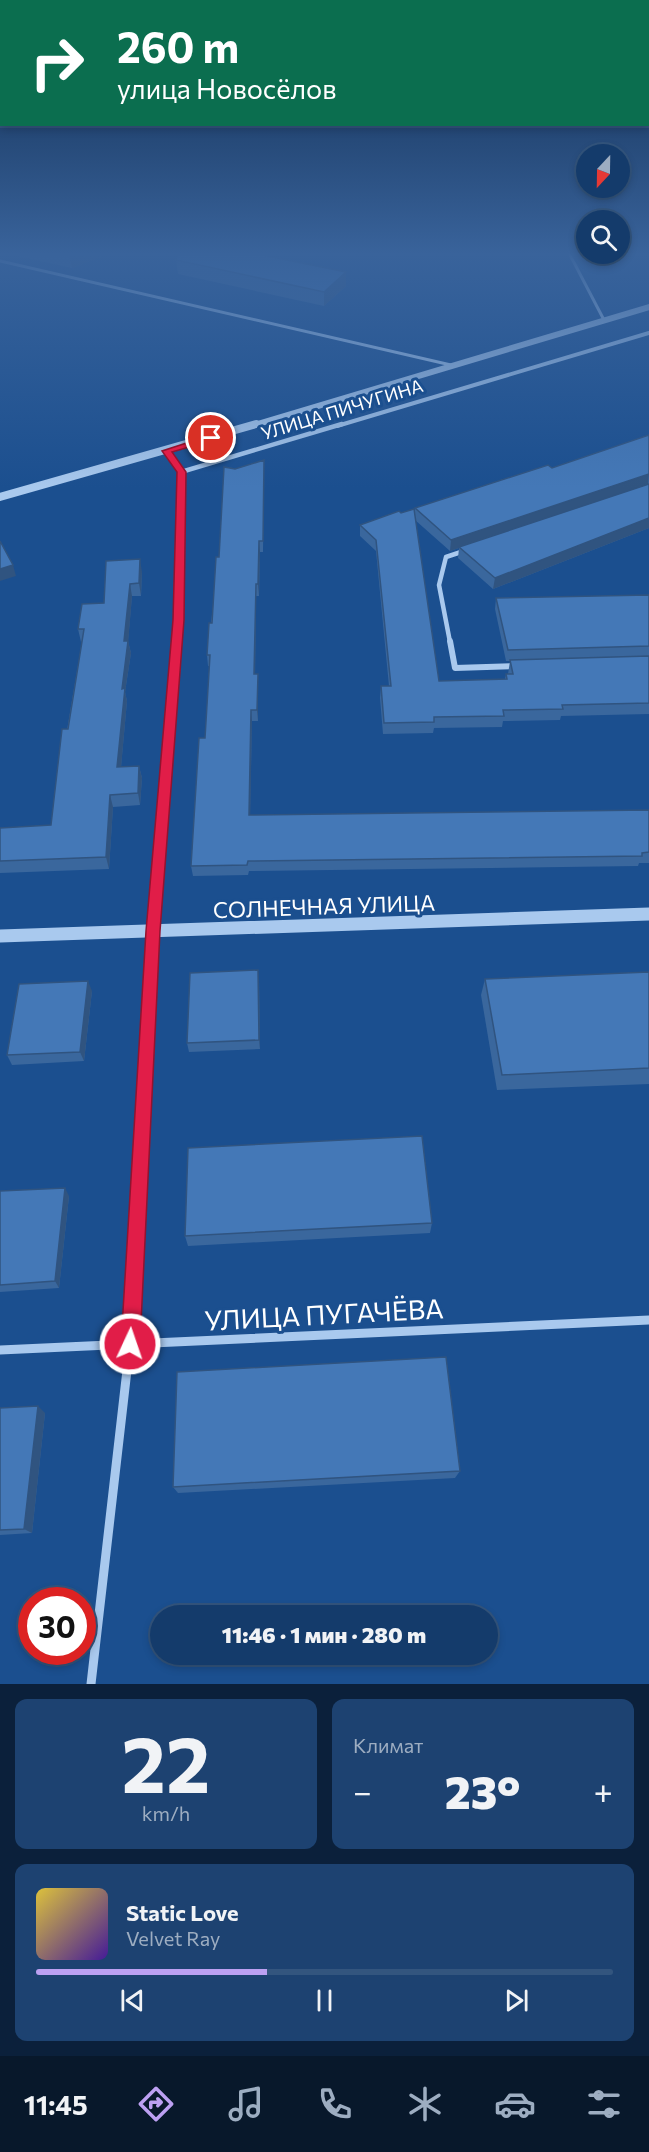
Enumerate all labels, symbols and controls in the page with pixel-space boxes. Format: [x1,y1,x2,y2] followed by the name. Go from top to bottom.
[117,20,239,72] text: 260 m
[18,24,96,102] icon: right
[117,72,337,105] text: улица Новосёлов
[576,144,630,198] north arrow
[576,144,630,264] map controls
[576,210,630,264] button: search
[258,374,426,444] street label: УЛИЦА ПИЧУГИНА
[185,412,236,463] pin
[194,421,227,454] icon: arrive
[212,889,436,923] street label: СОЛНЕЧНАЯ УЛИЦА
[204,1291,444,1337] street label: УЛИЦА ПУГАЧЁВА
[98,1312,162,1376] position arrow
[18,1587,96,1665] speed limit sign: 30
[222,1621,426,1648] text: 11:46 · 1 мин · 280 m
[122,1714,210,1809] text: 22
[353,1733,423,1757] text: Климат
[445,1763,521,1818] text: 23°
[353,1770,372,1811] text: −
[594,1770,613,1811] text: +
[142,1801,190,1825] text: km/h
[126,1899,239,1926] text: Static Love
[126,1926,220,1950] text: Velvet Ray
[116,1984,149,2017] icon: previous
[308,1984,341,2017] icon: pause
[500,1984,533,2017] icon: next
[135,2083,177,2125] icon: directions
[225,2083,267,2125] icon: music
[314,2083,356,2125] icon: phone
[404,2083,446,2125] icon: climate
[494,2083,536,2125] icon: car
[583,2083,625,2125] icon: filters
[24,2088,88,2121] text: 11:45

